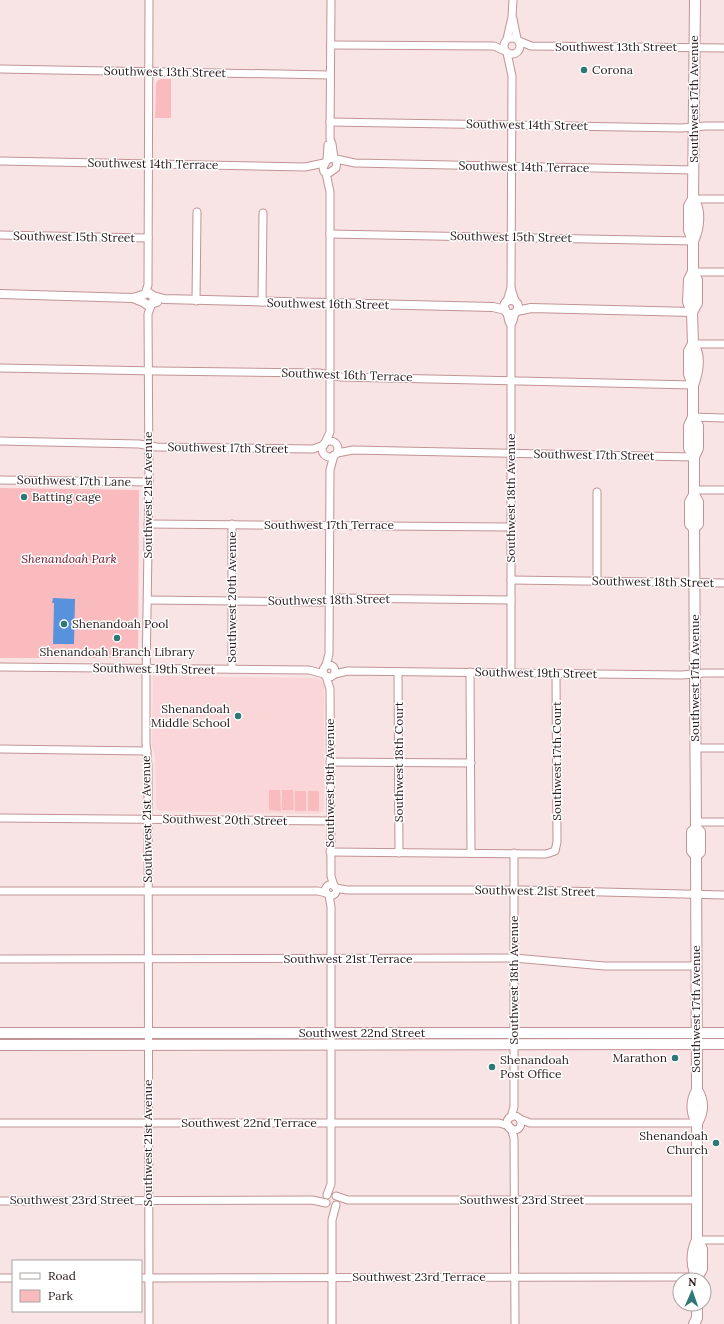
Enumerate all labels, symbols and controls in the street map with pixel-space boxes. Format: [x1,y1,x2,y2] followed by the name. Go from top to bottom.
[686,35,701,163] street label: Southwest 17th Avenue
[555,39,677,54] street label: Southwest 13th Street
[592,62,633,77] place label: Corona
[104,63,227,80] street label: Southwest 13th Street
[579,65,589,75] marker: Corona
[466,116,588,133] street label: Southwest 14th Street
[87,155,219,172] street label: Southwest 14th Terrace
[458,158,590,175] street label: Southwest 14th Terrace
[13,228,135,245] street label: Southwest 15th Street
[450,228,572,245] street label: Southwest 15th Street
[267,295,390,312] street label: Southwest 16th Street
[281,365,413,384] street label: Southwest 16th Terrace
[140,431,155,559] street label: Southwest 21st Avenue
[503,433,518,562] street label: Southwest 18th Avenue
[167,439,289,456] street label: Southwest 17th Street
[533,446,655,463] street label: Southwest 17th Street
[17,472,132,489] street label: Southwest 17th Lane
[32,489,102,504] place label: Batting cage
[19,492,29,502] marker: Batting cage
[264,517,394,532] street label: Southwest 17th Terrace
[224,531,239,663] street label: Southwest 20th Avenue
[21,551,117,566] park label: Shenandoah Park
[592,573,715,590] street label: Southwest 18th Street
[268,591,391,608] street label: Southwest 18th Street
[687,614,702,742] street label: Southwest 17th Avenue
[72,616,168,631] place label: Shenandoah Pool
[59,619,69,629] marker: Shenandoah Pool
[112,633,122,643] marker: Shenandoah Branch Library
[39,644,195,659] place label: Shenandoah Branch Library
[93,660,216,677] street label: Southwest 19th Street
[475,664,598,681] street label: Southwest 19th Street
[151,701,230,730] place label: Shenandoah Middle School
[391,701,406,822] street label: Southwest 18th Court
[549,701,564,821] street label: Southwest 17th Court
[233,711,243,721] marker: Shenandoah Middle School
[322,718,337,848] street label: Southwest 19th Avenue
[138,755,155,883] street label: Southwest 21st Avenue
[162,811,288,828] street label: Southwest 20th Street
[475,882,596,899] street label: Southwest 21st Street
[506,915,521,1044] street label: Southwest 18th Avenue
[688,945,703,1073] street label: Southwest 17th Avenue
[283,951,413,966] street label: Southwest 21st Terrace
[299,1025,426,1040] street label: Southwest 22nd Street
[612,1050,667,1065] place label: Marathon
[500,1052,569,1081] place label: Shenandoah Post Office
[670,1053,680,1063] marker: Marathon
[487,1062,497,1072] marker: Shenandoah Post Office
[140,1079,155,1207] street label: Southwest 21st Avenue
[181,1115,317,1130] street label: Southwest 22nd Terrace
[639,1128,708,1157] place label: Shenandoah Church
[711,1138,721,1148] marker: Shenandoah Church
[10,1192,135,1207] street label: Southwest 23rd Street
[460,1192,585,1207] street label: Southwest 23rd Street
[12,1260,142,1312] legend
[48,1268,76,1283] text: Road
[352,1269,486,1284] street label: Southwest 23rd Terrace
[672,1272,712,1312] north arrow
[688,1275,697,1289] text: N
[48,1288,74,1303] text: Park

